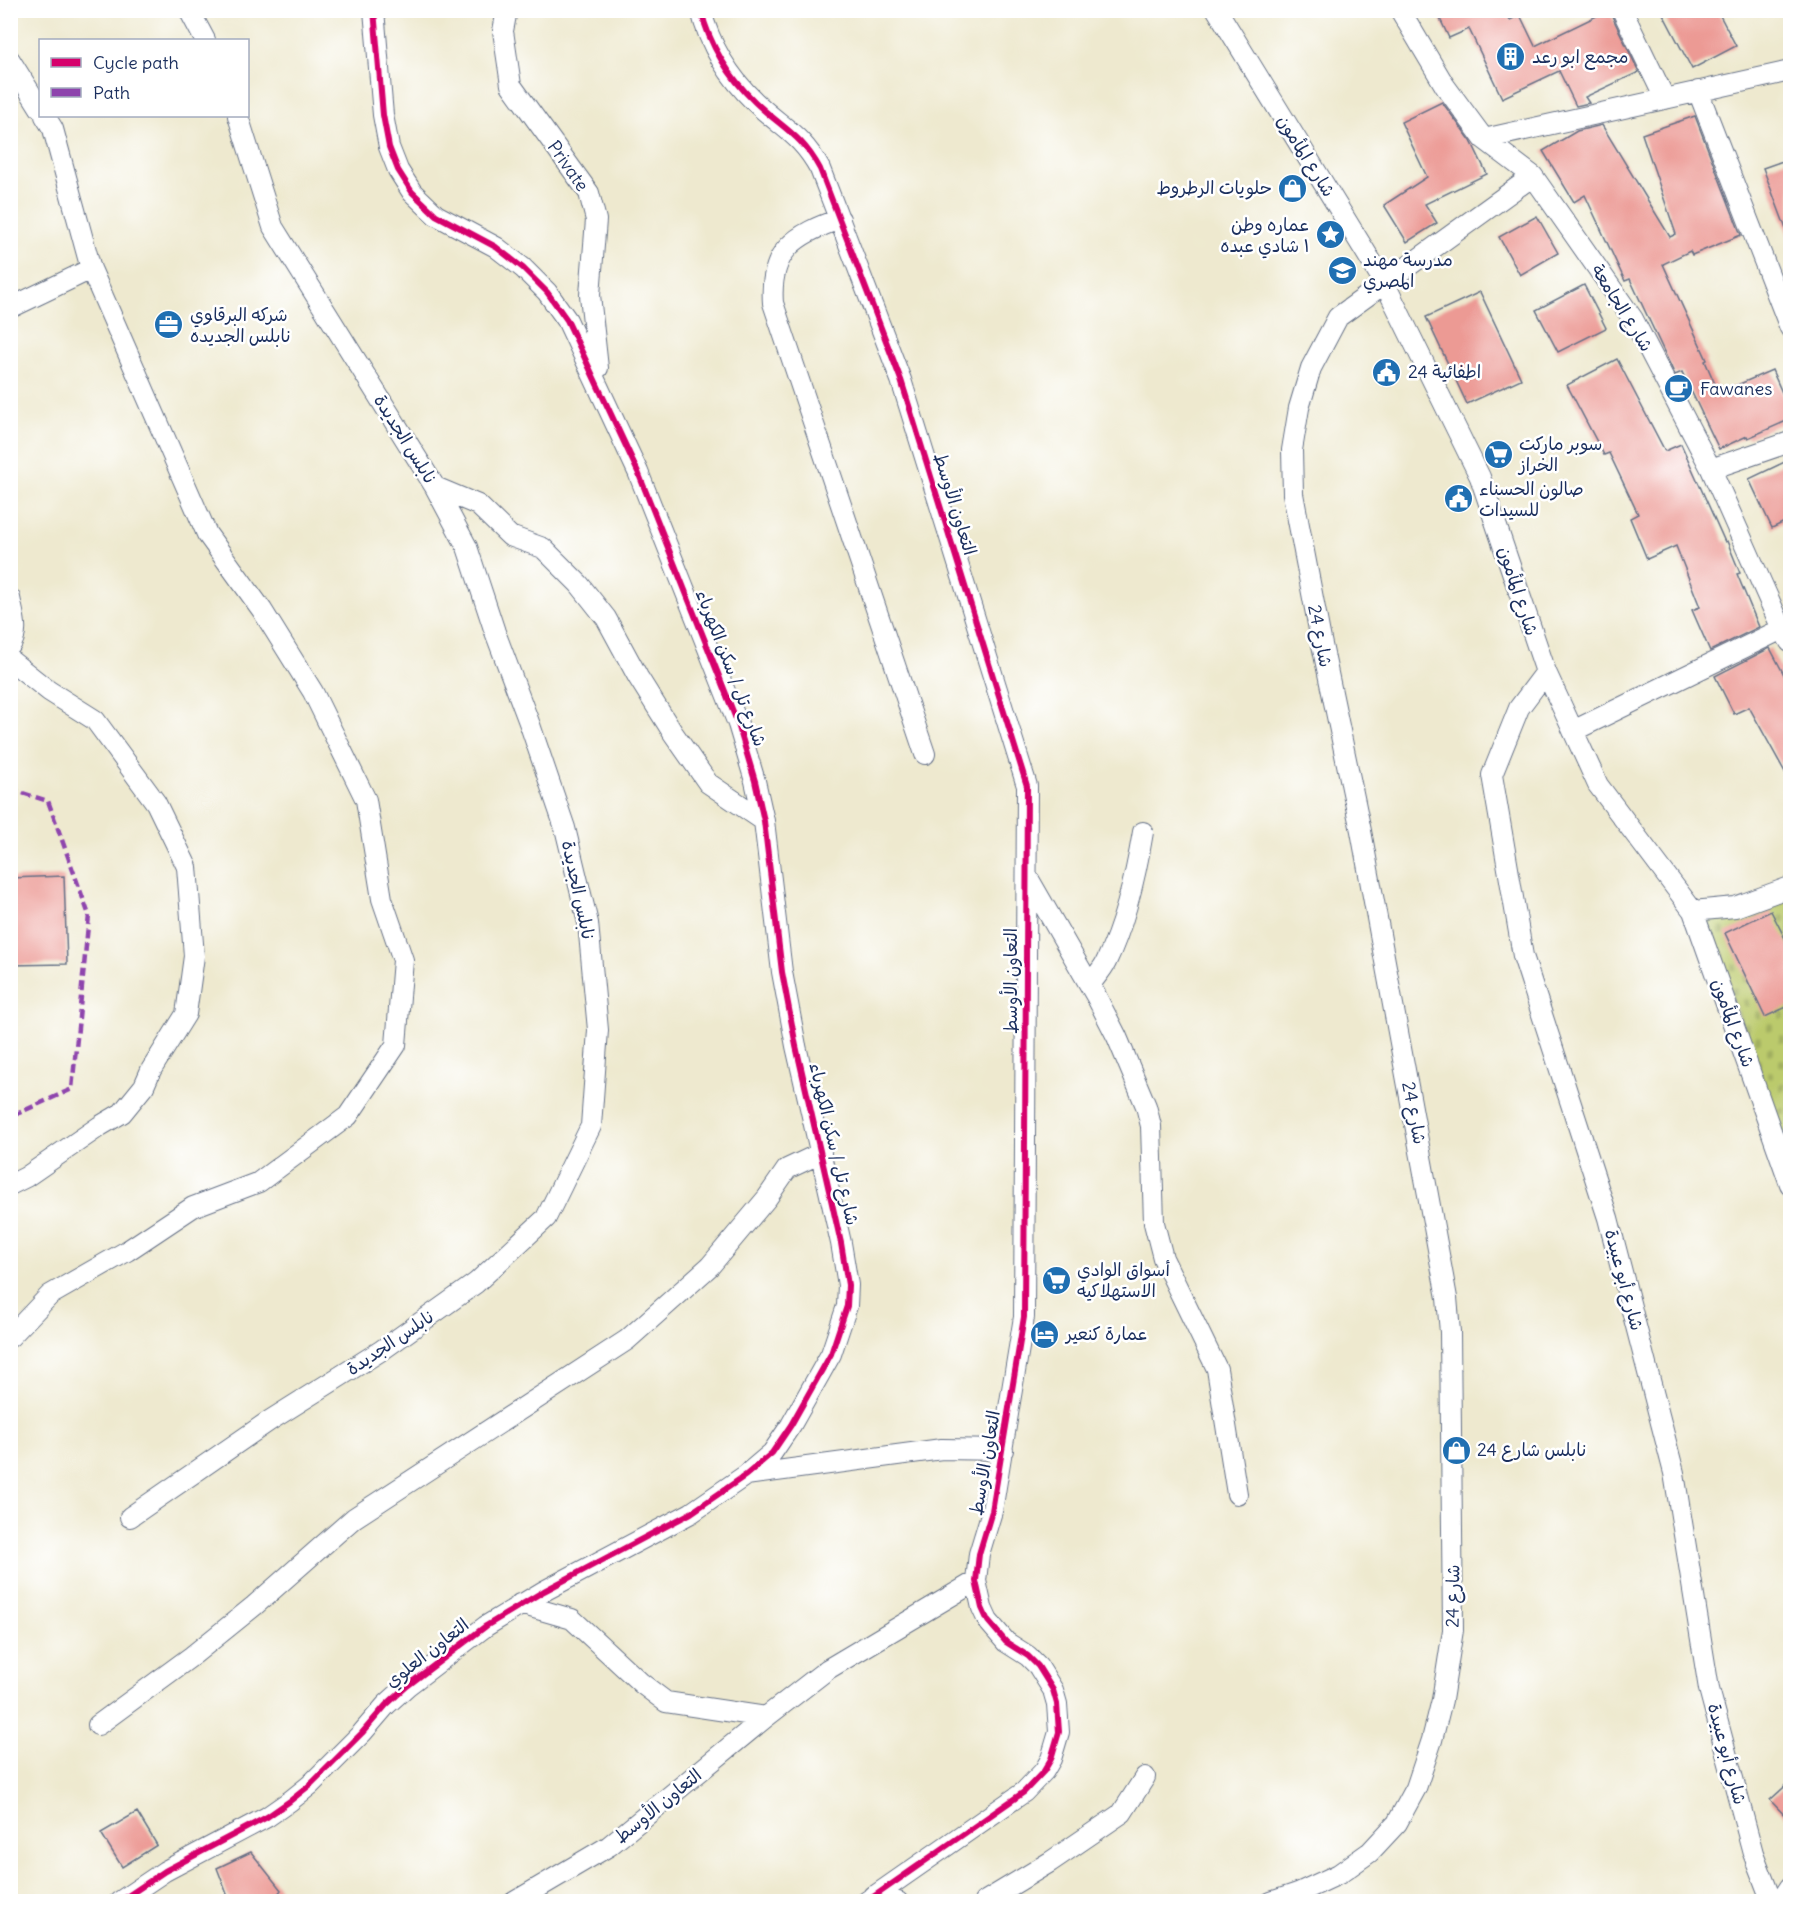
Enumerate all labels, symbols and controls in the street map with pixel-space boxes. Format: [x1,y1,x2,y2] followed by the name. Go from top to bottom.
[39,39,249,117] legend
[1495,41,1527,73] building icon: مجمع ابو رعد
[1532,45,1628,70] place label: مجمع ابو رعد
[93,51,179,74] text: Cycle path
[93,81,130,104] text: Path
[1271,110,1341,202] street label: شارع المأمون
[543,136,594,196] street label: Private
[1277,172,1309,204] shop icon: حلويات الرطروط
[1157,176,1272,200] place label: حلويات الرطروط
[1220,213,1310,259] place label: عماره وطن ١ شادي عبده
[1315,219,1347,251] place icon: عماره وطن ١ شادي عبده
[1363,248,1453,294] place label: مدرسة مهند المصري
[1326,254,1358,286] school or university icon: مدرسة مهند المصري
[1586,260,1658,356] street label: شارع الجامعة
[190,303,291,347] place label: شركه البرقاوي نابلس الجديده
[153,309,185,341] office icon: شركه البرقاوي نابلس الجديده
[1371,356,1403,388] public building icon: اطفائية 24
[1408,360,1481,383] place label: اطفائية 24
[1663,373,1695,405] cafe icon: Fawanes
[1700,377,1772,400] place label: Fawanes
[369,390,442,487] street label: نابلس الجديدة
[1517,432,1602,476] place label: سوبر ماركت الخراز
[1482,438,1514,470] supermarket icon: سوبر ماركت الخراز
[929,450,982,558] street label: التعاون الأوسط
[1479,477,1584,521] place label: صالون الحسناء للسيدات
[1442,483,1474,515] public building icon: صالون الحسناء للسيدات
[1492,543,1544,639] street label: شارع المأمون
[690,586,772,750] street label: شارع تل / سكن الكهرباء
[1302,603,1338,669] street label: شارع 24
[557,838,600,941] street label: نابلس الجديدة
[999,928,1022,1034] street label: التعاون الأوسط
[1706,975,1760,1071] street label: شارع المأمون
[804,1060,864,1228] street label: شارع تل / سكن الكهرباء
[1396,1080,1432,1146] street label: شارع 24
[1599,1227,1649,1333] street label: شارع أبو عبيدة
[1077,1258,1171,1302] place label: أسواق الوادي الاستهلاكيه
[1040,1264,1072,1296] supermarket icon: أسواق الوادي الاستهلاكيه
[342,1305,438,1380] street label: نابلس الجديدة
[1029,1318,1061,1350] hotel icon: عمارة كنعير
[1064,1322,1148,1345] place label: عمارة كنعير
[964,1409,1005,1517] street label: التعاون الأوسط
[1440,1434,1472,1466] shop icon: نابلس شارع 24
[1477,1438,1586,1462] place label: نابلس شارع 24
[1440,1564,1466,1628] street label: شارع 24
[380,1613,474,1694] street label: التعاون العلوي
[1702,1701,1752,1807] street label: شارع أبو عبيدة
[609,1763,706,1848] street label: التعاون الأوسط

